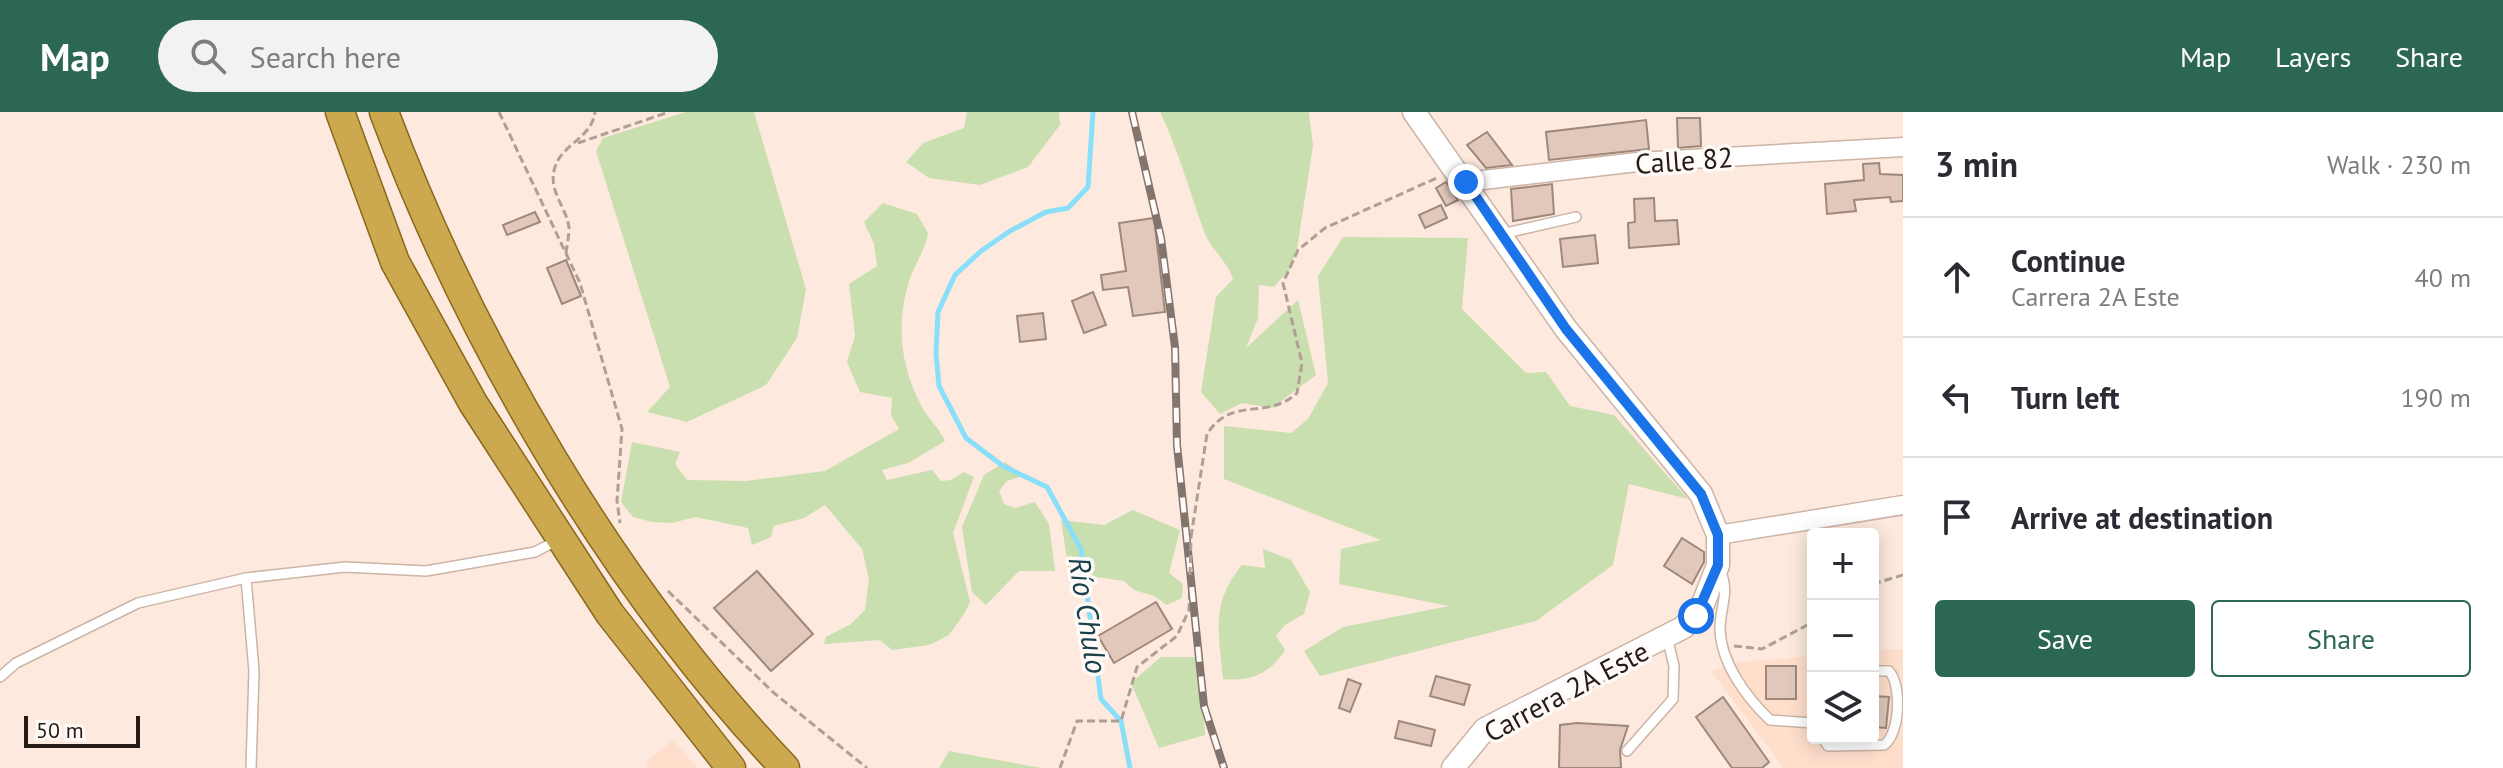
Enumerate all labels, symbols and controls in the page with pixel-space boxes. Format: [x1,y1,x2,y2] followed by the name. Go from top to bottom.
[158,20,718,92] search box
[40,32,110,81] text: Map
[186,34,230,78] icon: search
[250,37,401,76] text: Search here
[2180,38,2231,75] text: Map
[2275,38,2351,75] text: Layers
[2395,38,2463,75] text: Share
[1634,138,1734,182] street label: Calle 82
[1935,142,2018,186] text: 3 min
[2327,148,2471,181] text: Walk · 230 m
[1448,164,1484,200] route end
[2011,241,2125,280] text: Continue
[1935,255,1979,299] icon: ahead
[2415,261,2471,294] text: 40 m
[2011,280,2180,313] text: Carrera 2A Este
[1935,375,1979,419] icon: left
[2011,378,2119,417] text: Turn left
[2400,381,2471,414] text: 190 m
[1935,495,1979,539] icon: arrive
[2011,498,2273,537] text: Arrive at destination
[1807,528,1879,744] map controls
[1807,528,1879,600] button: +
[1061,554,1117,676] water label: Río Chulo
[1678,598,1714,634] route start
[1807,600,1879,672] button: −
[1935,600,2195,677] button: Save
[2211,600,2471,677] button: Share
[1477,632,1655,750] street label: Carrera 2A Este
[1807,672,1879,744] button: layers
[24,712,140,748] scale bar
[36,716,84,744] text: 50 m

